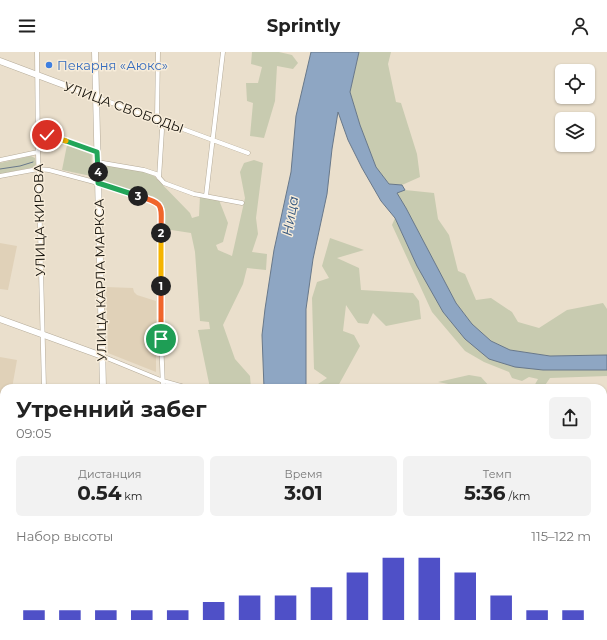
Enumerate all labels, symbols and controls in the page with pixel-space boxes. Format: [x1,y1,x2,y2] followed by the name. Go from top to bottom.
[16,15,38,37] icon: menu
[267,15,340,37] text: Sprintly
[569,15,591,37] icon: person
[57,57,168,73] place label: Пекарня «Аюкс»
[44,60,54,70] marker: Пекарня «Аюкс»
[555,64,595,152] map controls
[555,64,595,104] button: locate
[62,78,186,136] street label: УЛИЦА СВОБОДЫ
[555,112,595,152] button: layers
[30,118,64,152] pin
[36,124,58,146] icon: check
[88,162,108,182] pin: 4
[30,163,48,276] street label: УЛИЦА КИРОВА
[94,165,102,179] text: 4
[128,186,148,206] pin: 3
[135,189,141,203] text: 3
[278,195,302,237] water label: Ница
[91,198,109,361] street label: УЛИЦА КАРЛА МАРКСА
[151,223,171,243] pin: 2
[158,226,164,240] text: 2
[151,276,171,296] pin: 1
[159,279,163,293] text: 1
[144,322,178,356] pin
[150,328,172,350] icon: arrive
[16,396,207,423] text: Утренний забег
[549,397,591,439] button: share
[16,425,51,441] text: 09:05
[78,467,141,481] text: Дистанция
[285,467,322,481] text: Время
[483,467,512,481] text: Темп
[77,481,121,505] text: 0.54
[284,481,323,505] text: 3:01
[464,481,506,505] text: 5:36
[121,489,142,503] text: km
[506,489,530,503] text: /km
[16,528,113,544] text: Набор высоты
[531,528,591,544] text: 115–122 m

